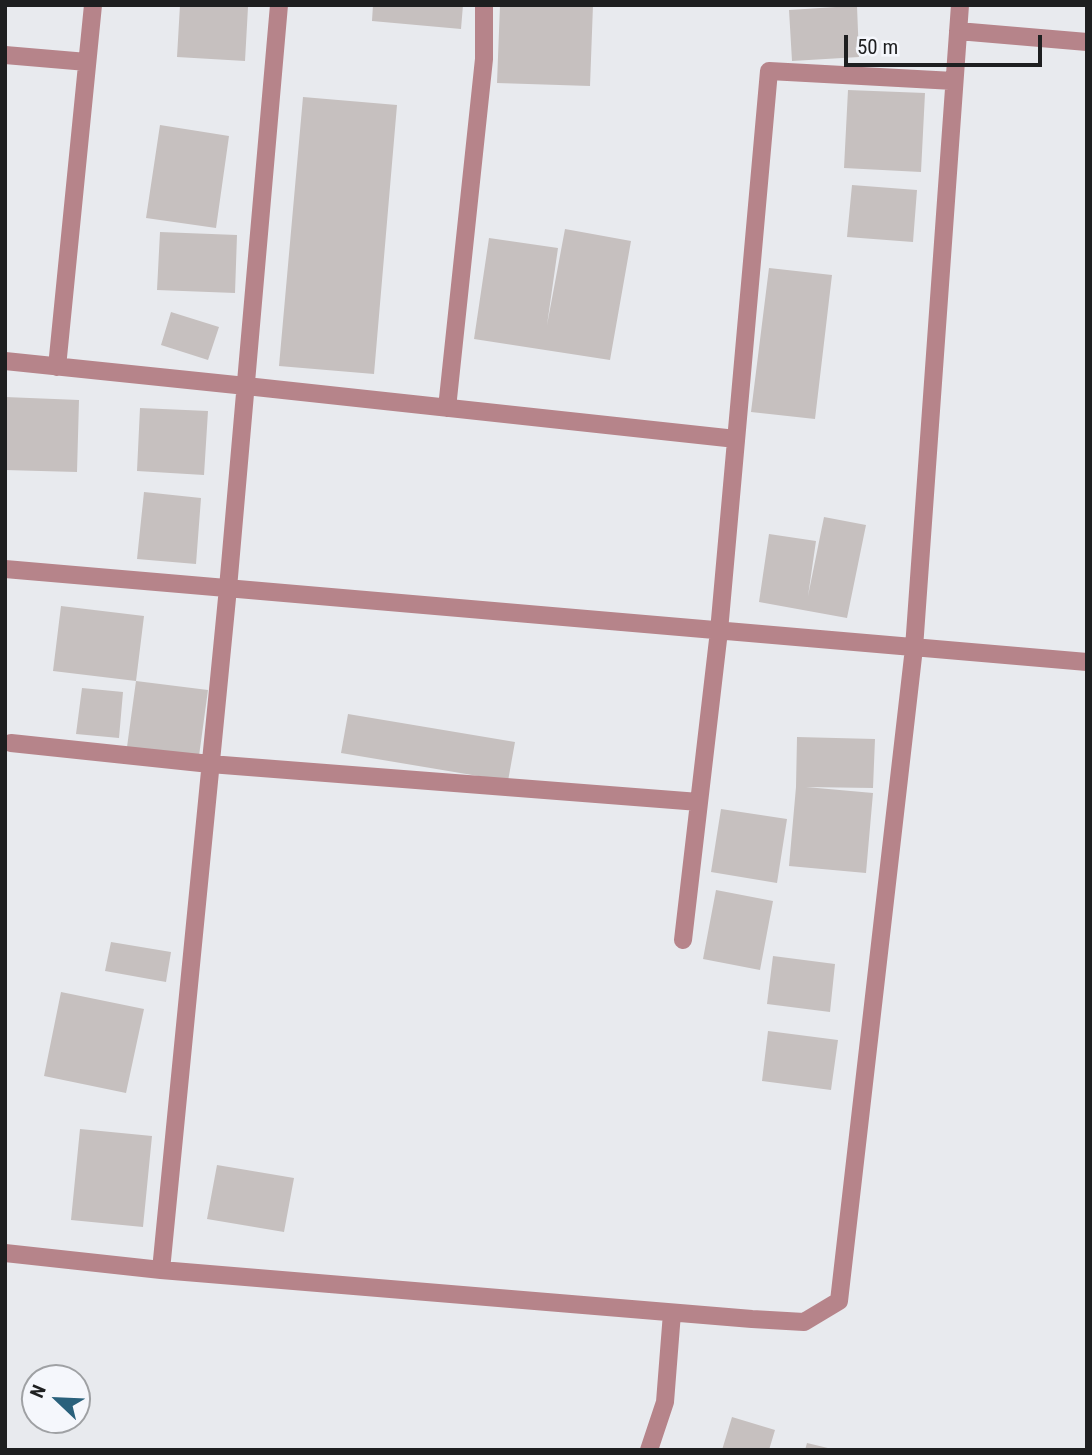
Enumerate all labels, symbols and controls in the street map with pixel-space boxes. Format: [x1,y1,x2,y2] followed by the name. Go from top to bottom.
[847,21,1045,65] scale bar
[857,35,898,59] text: 50 m
[21,1364,91,1434] north arrow
[25,1382,51,1401] text: N

